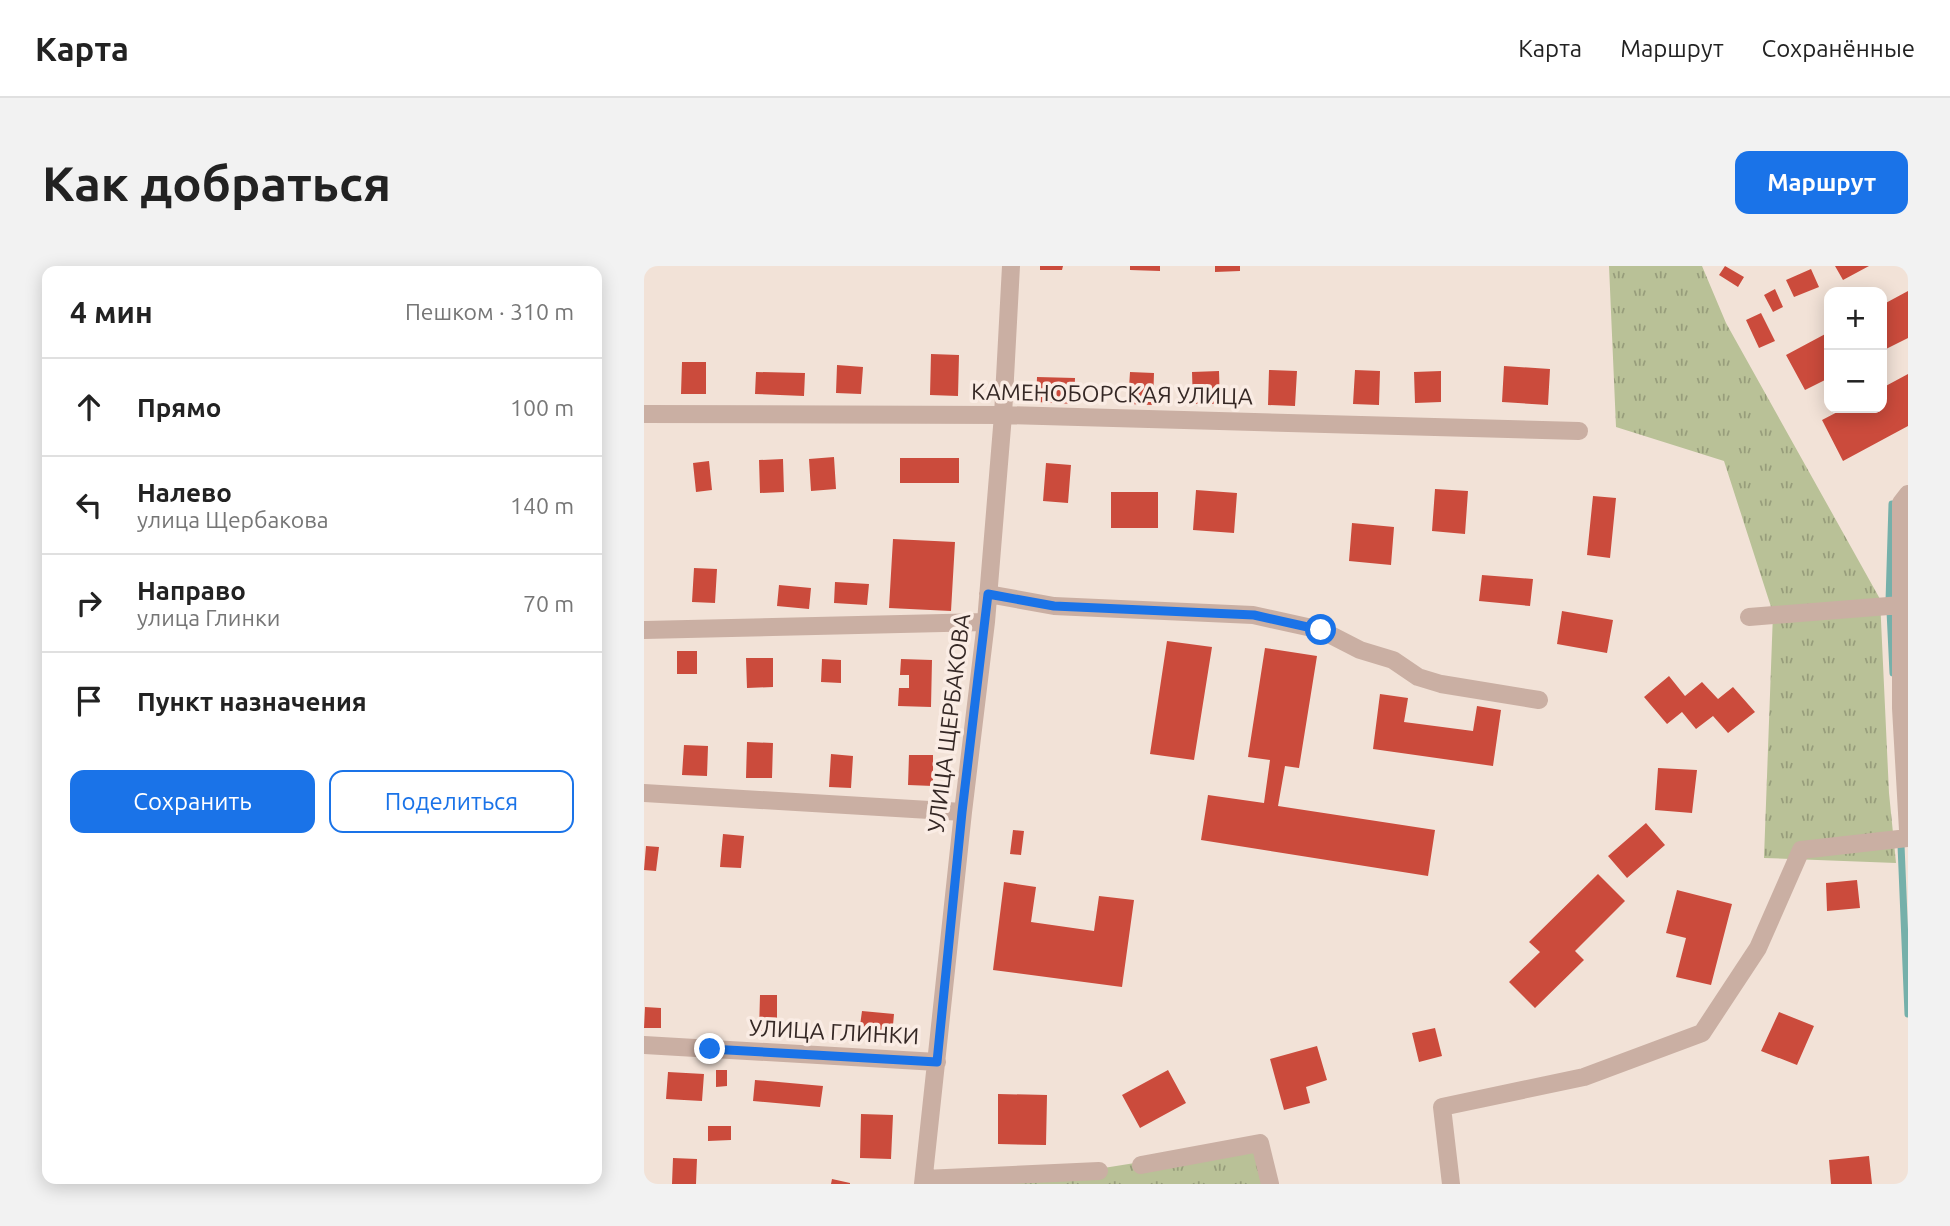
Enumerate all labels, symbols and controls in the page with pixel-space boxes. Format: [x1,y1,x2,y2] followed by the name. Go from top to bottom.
[35,30,129,67] text: Карта
[1518,35,1582,62] text: Карта
[1620,35,1724,62] text: Маршрут
[1762,35,1915,62] text: Сохранённые
[1735,151,1908,214] button: Маршрут
[42,155,391,210] text: Как добраться
[1824,287,1887,413] map controls
[1824,287,1887,350] button: +
[70,295,153,329] text: 4 мин
[405,299,574,324] text: Пешком · 310 m
[1824,350,1887,413] button: −
[971,379,1253,408] street label: КАМЕНОБОРСКАЯ УЛИЦА
[70,388,108,426] icon: ahead
[137,393,221,422] text: Прямо
[510,395,574,420] text: 100 m
[137,478,232,507] text: Налево
[70,486,108,524] icon: left
[510,493,574,518] text: 140 m
[137,507,329,532] text: улица Щербакова
[137,576,246,605] text: Направо
[70,584,108,622] icon: right
[523,591,574,616] text: 70 m
[137,605,280,630] text: улица Глинки
[923,612,974,834] street label: УЛИЦА ЩЕРБАКОВА
[1305,614,1336,645] route start
[70,682,108,720] icon: arrive
[137,687,367,716] text: Пункт назначения
[70,770,315,833] button: Сохранить
[329,770,574,833] button: Поделиться
[748,1015,920,1048] street label: УЛИЦА ГЛИНКИ
[694,1033,725,1064] route end

